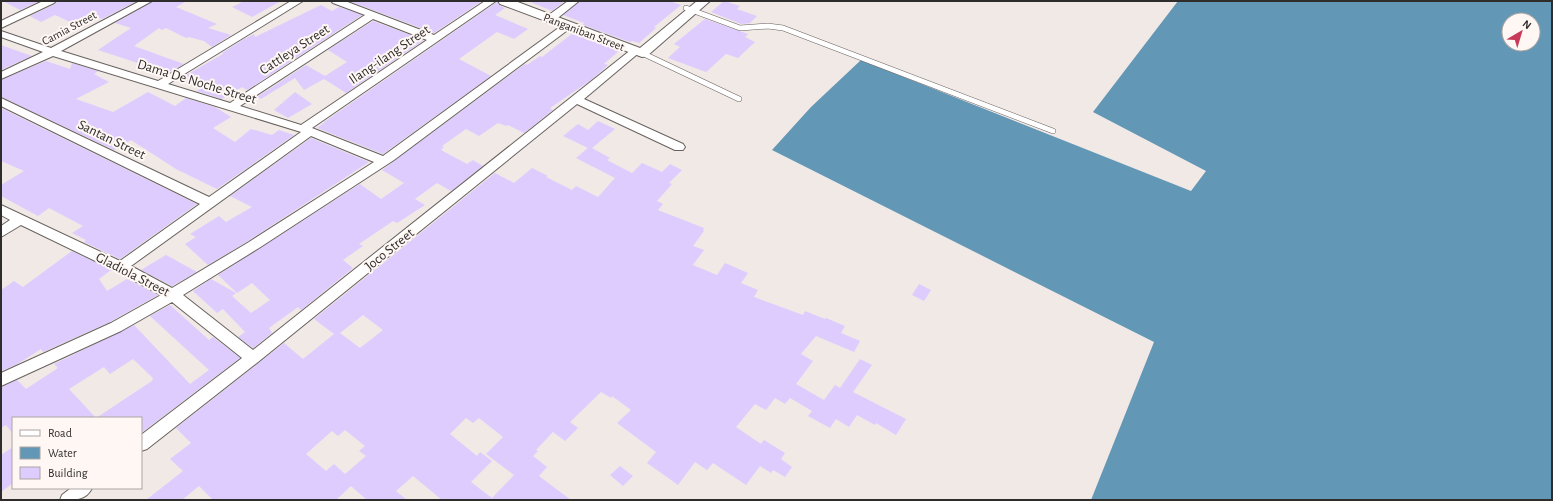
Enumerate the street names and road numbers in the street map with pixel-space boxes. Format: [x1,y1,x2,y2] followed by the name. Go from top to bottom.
[40,9,98,47] street label: Camia Street
[542,11,626,53] street label: Panganiban Street
[257,22,332,78] street label: Cattleya Street
[347,22,433,87] street label: Ilang-ilang Street
[136,57,258,107] street label: Dama De Noche Street
[76,118,148,162] street label: Santan Street
[363,226,417,274] street label: Joco Street
[93,250,172,300] street label: Gladiola Street

